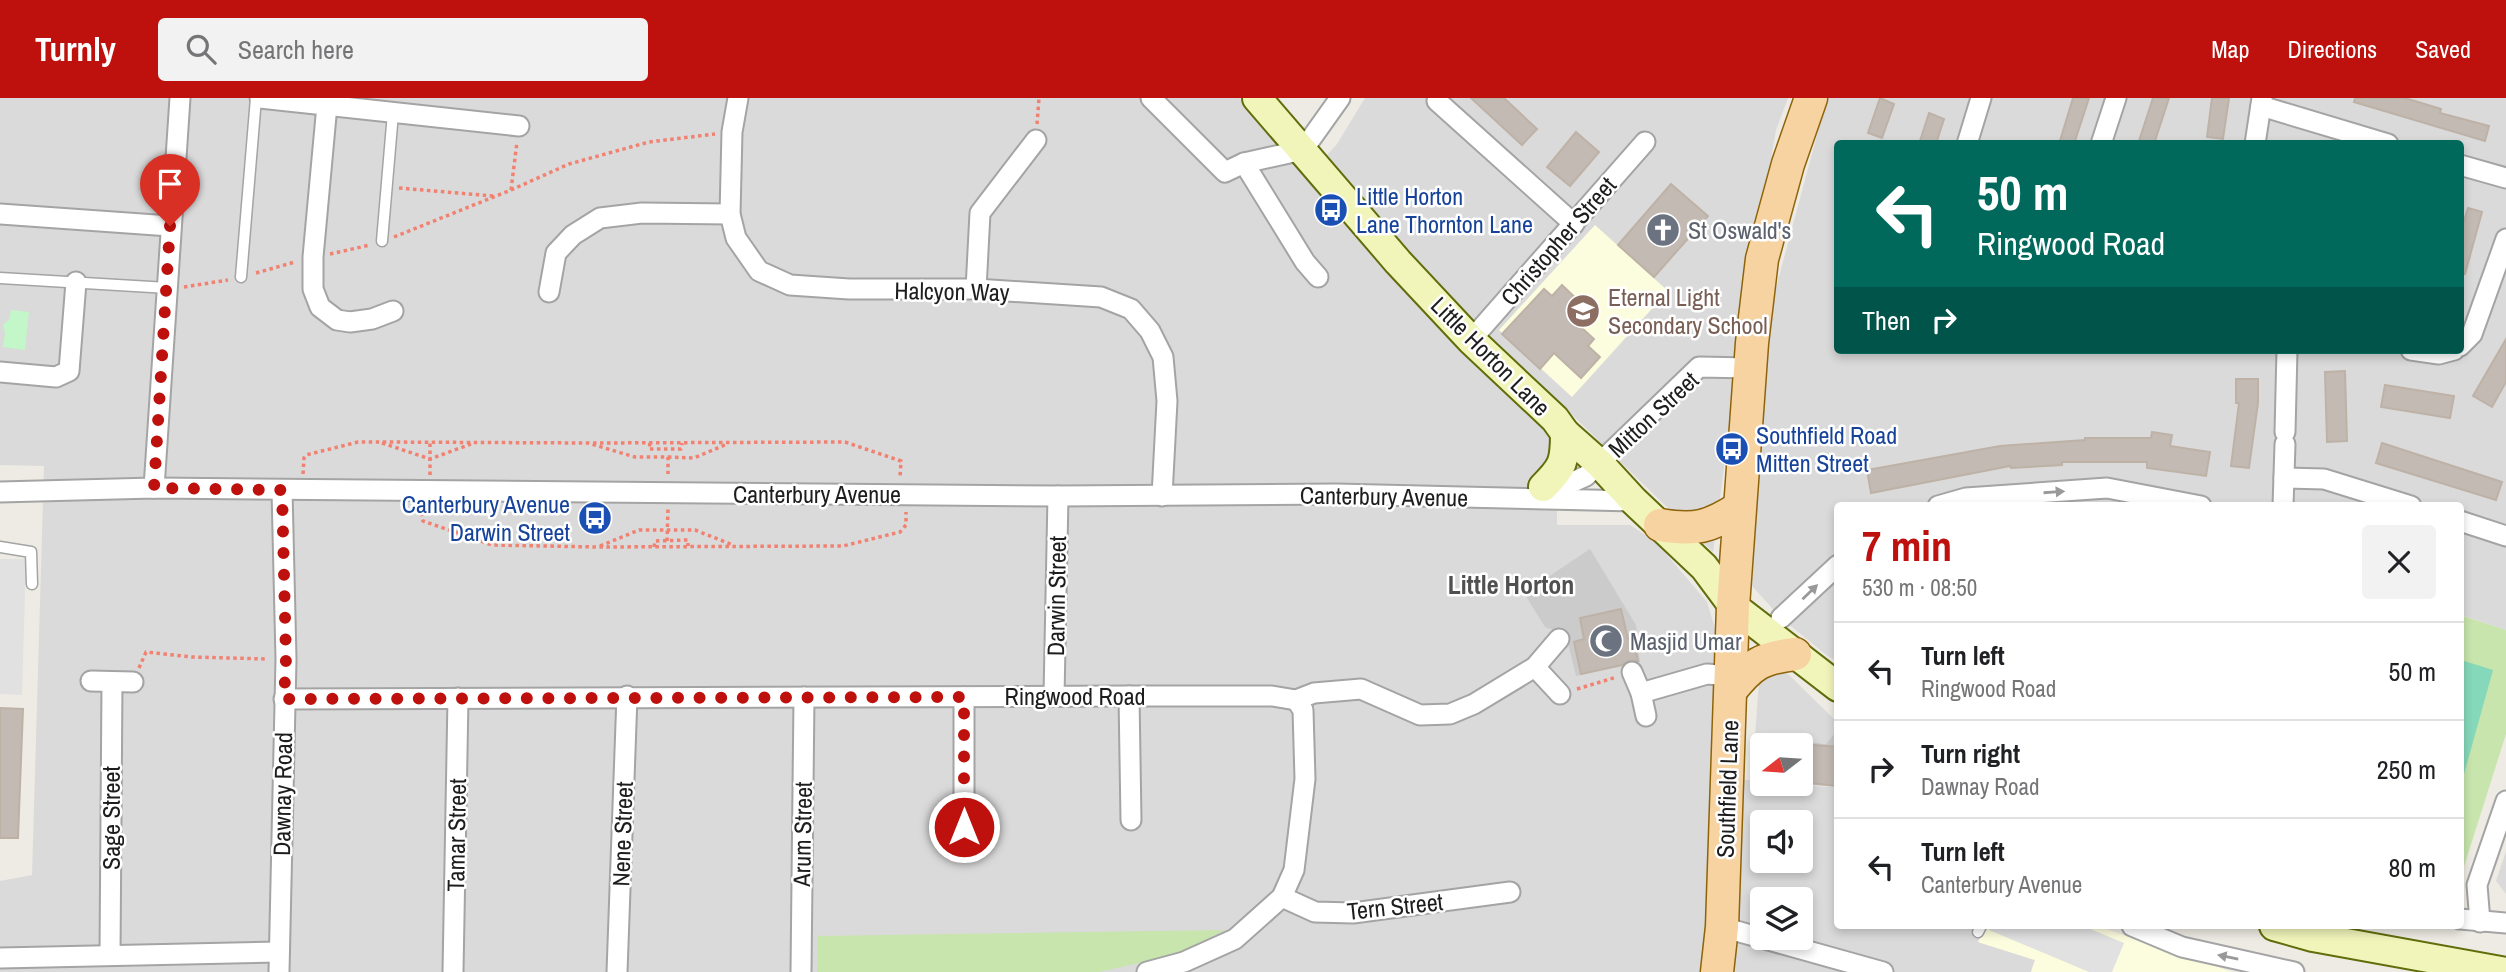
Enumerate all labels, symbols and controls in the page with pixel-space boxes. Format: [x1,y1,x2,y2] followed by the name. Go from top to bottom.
[158,18,648,81] search box
[35,27,116,71] text: Turnly
[182,30,220,68] icon: search
[238,32,354,67] text: Search here
[2211,33,2249,65] text: Map
[2287,33,2377,65] text: Directions
[2415,33,2471,65] text: Saved
[140,154,200,226] pin
[1977,159,2069,225] text: 50 m
[151,165,189,203] icon: arrive
[1862,168,1953,259] icon: left
[1493,169,1623,312] street label: Christopher Street
[1356,180,1533,240] place label: Little Horton Lane Thornton Lane
[1312,191,1350,229] bus stop icon: Little Horton Lane Thornton Lane
[1644,211,1682,249] church icon: St Oswald's
[1688,214,1791,246] place label: St Oswald's
[1977,222,2165,265] text: Ringwood Road
[894,274,1010,308] street label: Halcyon Way
[1608,281,1768,341] place label: Eternal Light Secondary School
[1424,289,1558,423] street label: Little Horton Lane
[1564,292,1602,330] school or university icon: Eternal Light Secondary School
[1925,301,1963,339] icon: right
[1862,303,1911,338] text: Then
[1601,364,1705,464] street label: Mitton Street
[1756,419,1897,479] place label: Southfield Road Mitten Street
[1713,430,1751,468] bus stop icon: Southfield Road Mitten Street
[733,478,901,510] street label: Canterbury Avenue
[1300,479,1468,513] street label: Canterbury Avenue
[2044,486,2066,497] one-way arrow
[402,488,571,548] place label: Canterbury Avenue Darwin Street
[576,499,614,537] bus stop icon: Canterbury Avenue Darwin Street
[1862,518,1952,574] text: 7 min
[2362,525,2436,599] button: close
[1039,535,1073,656] street label: Darwin Street
[1448,567,1574,602] district label: Little Horton
[1862,572,1977,603] text: 530 m · 08:50
[1801,583,1818,600] one-way arrow
[1587,622,1625,660] mosque icon: Masjid Umar
[1630,625,1742,657] place label: Masjid Umar
[1921,638,2005,673] text: Turn left
[1862,652,1900,690] icon: left
[2389,654,2436,689] text: 50 m
[1921,673,2056,704] text: Ringwood Road
[1004,680,1146,712] street label: Ringwood Road
[1709,720,1745,858] street label: Southfield Lane
[265,732,299,856] street label: Dawnay Road
[1750,733,1813,796] north arrow
[1750,733,1813,950] map controls
[1921,736,2020,771] text: Turn right
[1862,750,1900,788] icon: right
[2377,752,2436,787] text: 250 m
[95,766,127,870] street label: Sage Street
[1921,771,2039,802] text: Dawnay Road
[439,778,473,892] street label: Tamar Street
[604,780,640,887] street label: Nene Street
[785,781,819,888] street label: Arum Street
[927,790,1001,864] position arrow
[1750,810,1813,873] button: sound
[1921,834,2005,869] text: Turn left
[1862,848,1900,886] icon: left
[2389,850,2436,885] text: 80 m
[1921,869,2082,900] text: Canterbury Avenue
[1345,885,1445,927] street label: Tern Street
[1750,887,1813,950] button: layers
[2216,951,2238,962] one-way arrow

